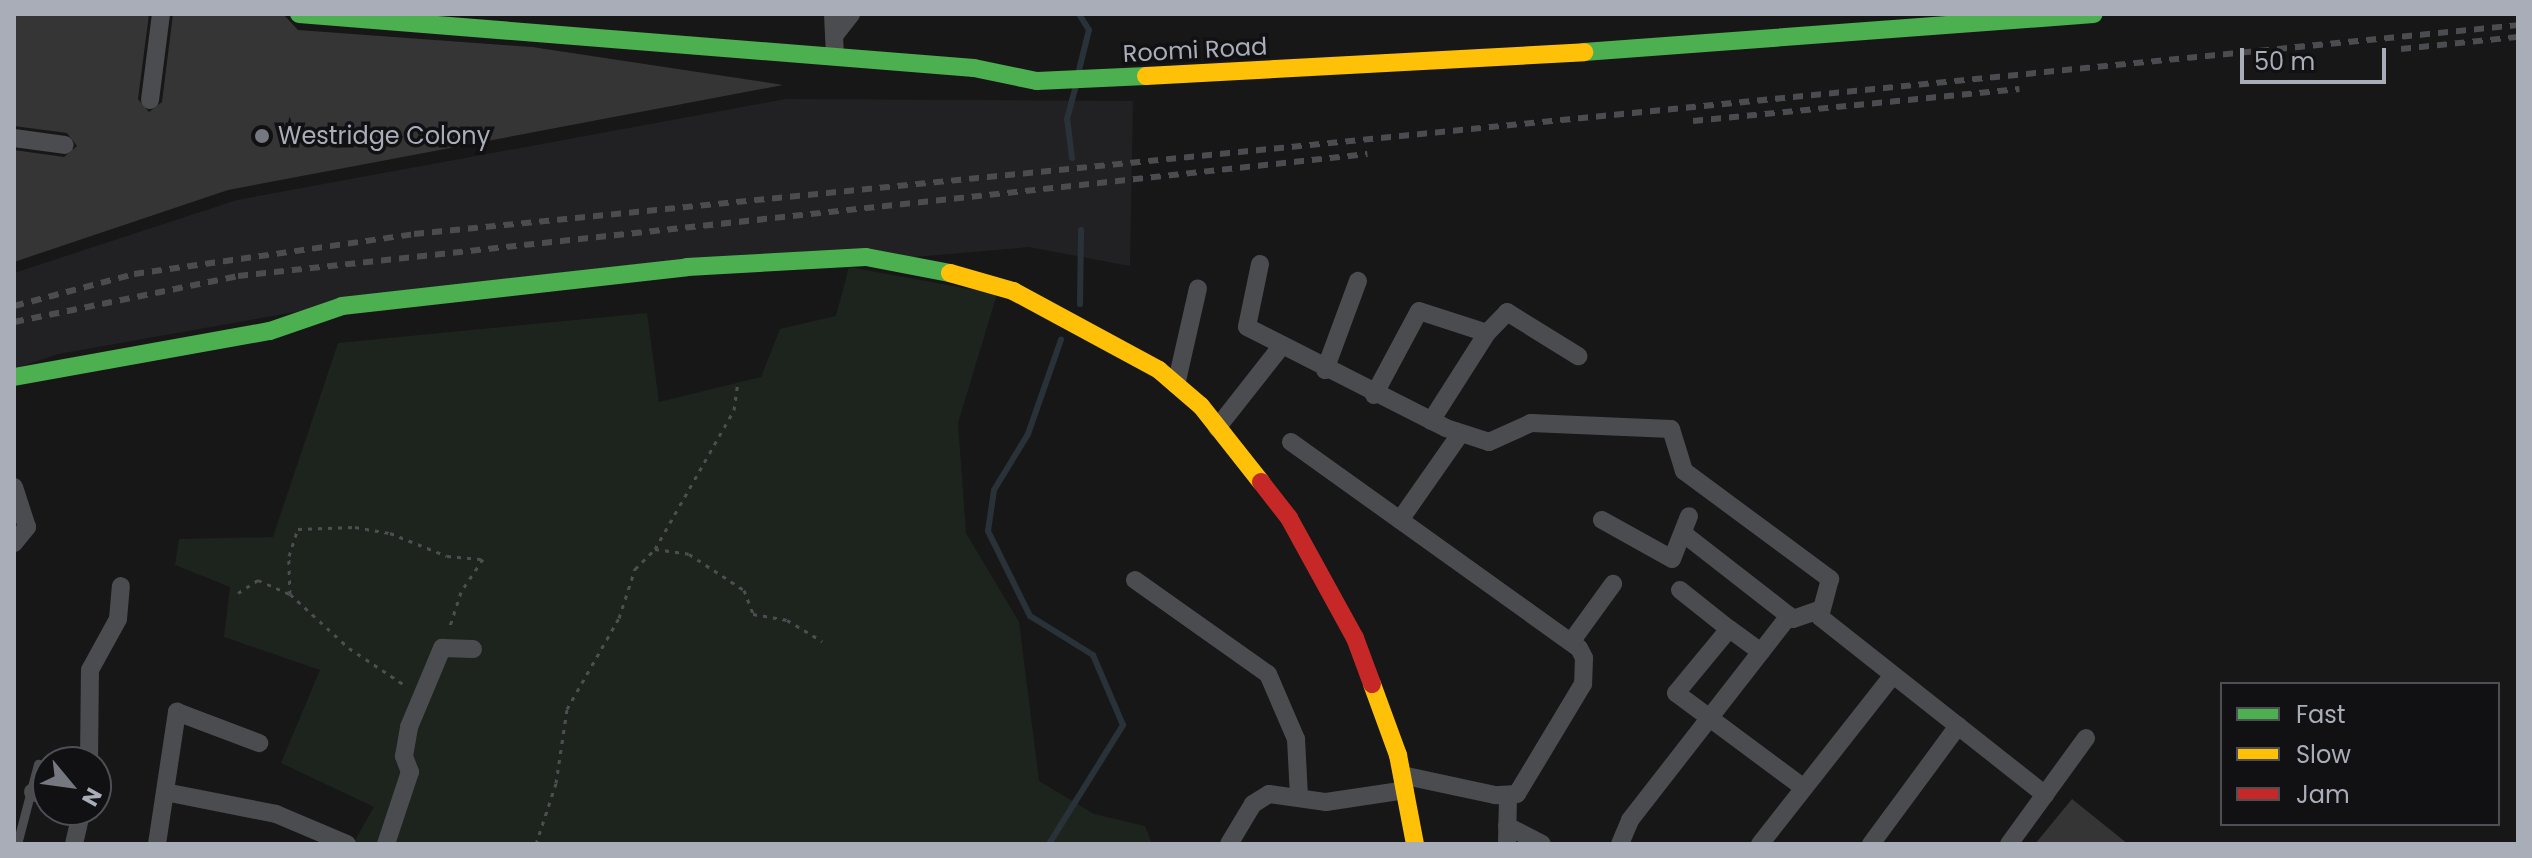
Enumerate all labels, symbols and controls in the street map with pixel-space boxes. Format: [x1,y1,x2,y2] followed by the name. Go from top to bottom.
[1122,32,1268,68] street label: Roomi Road
[2244,32,2390,82] scale bar
[2254,45,2315,78] text: 50 m
[278,122,490,150] place label: Westridge Colony
[253,127,271,145] marker: Westridge Colony
[2220,682,2500,826] legend
[2296,698,2346,731] text: Fast
[2296,738,2351,771] text: Slow
[32,746,112,826] north arrow
[2296,778,2350,811] text: Jam
[74,782,109,812] text: N

